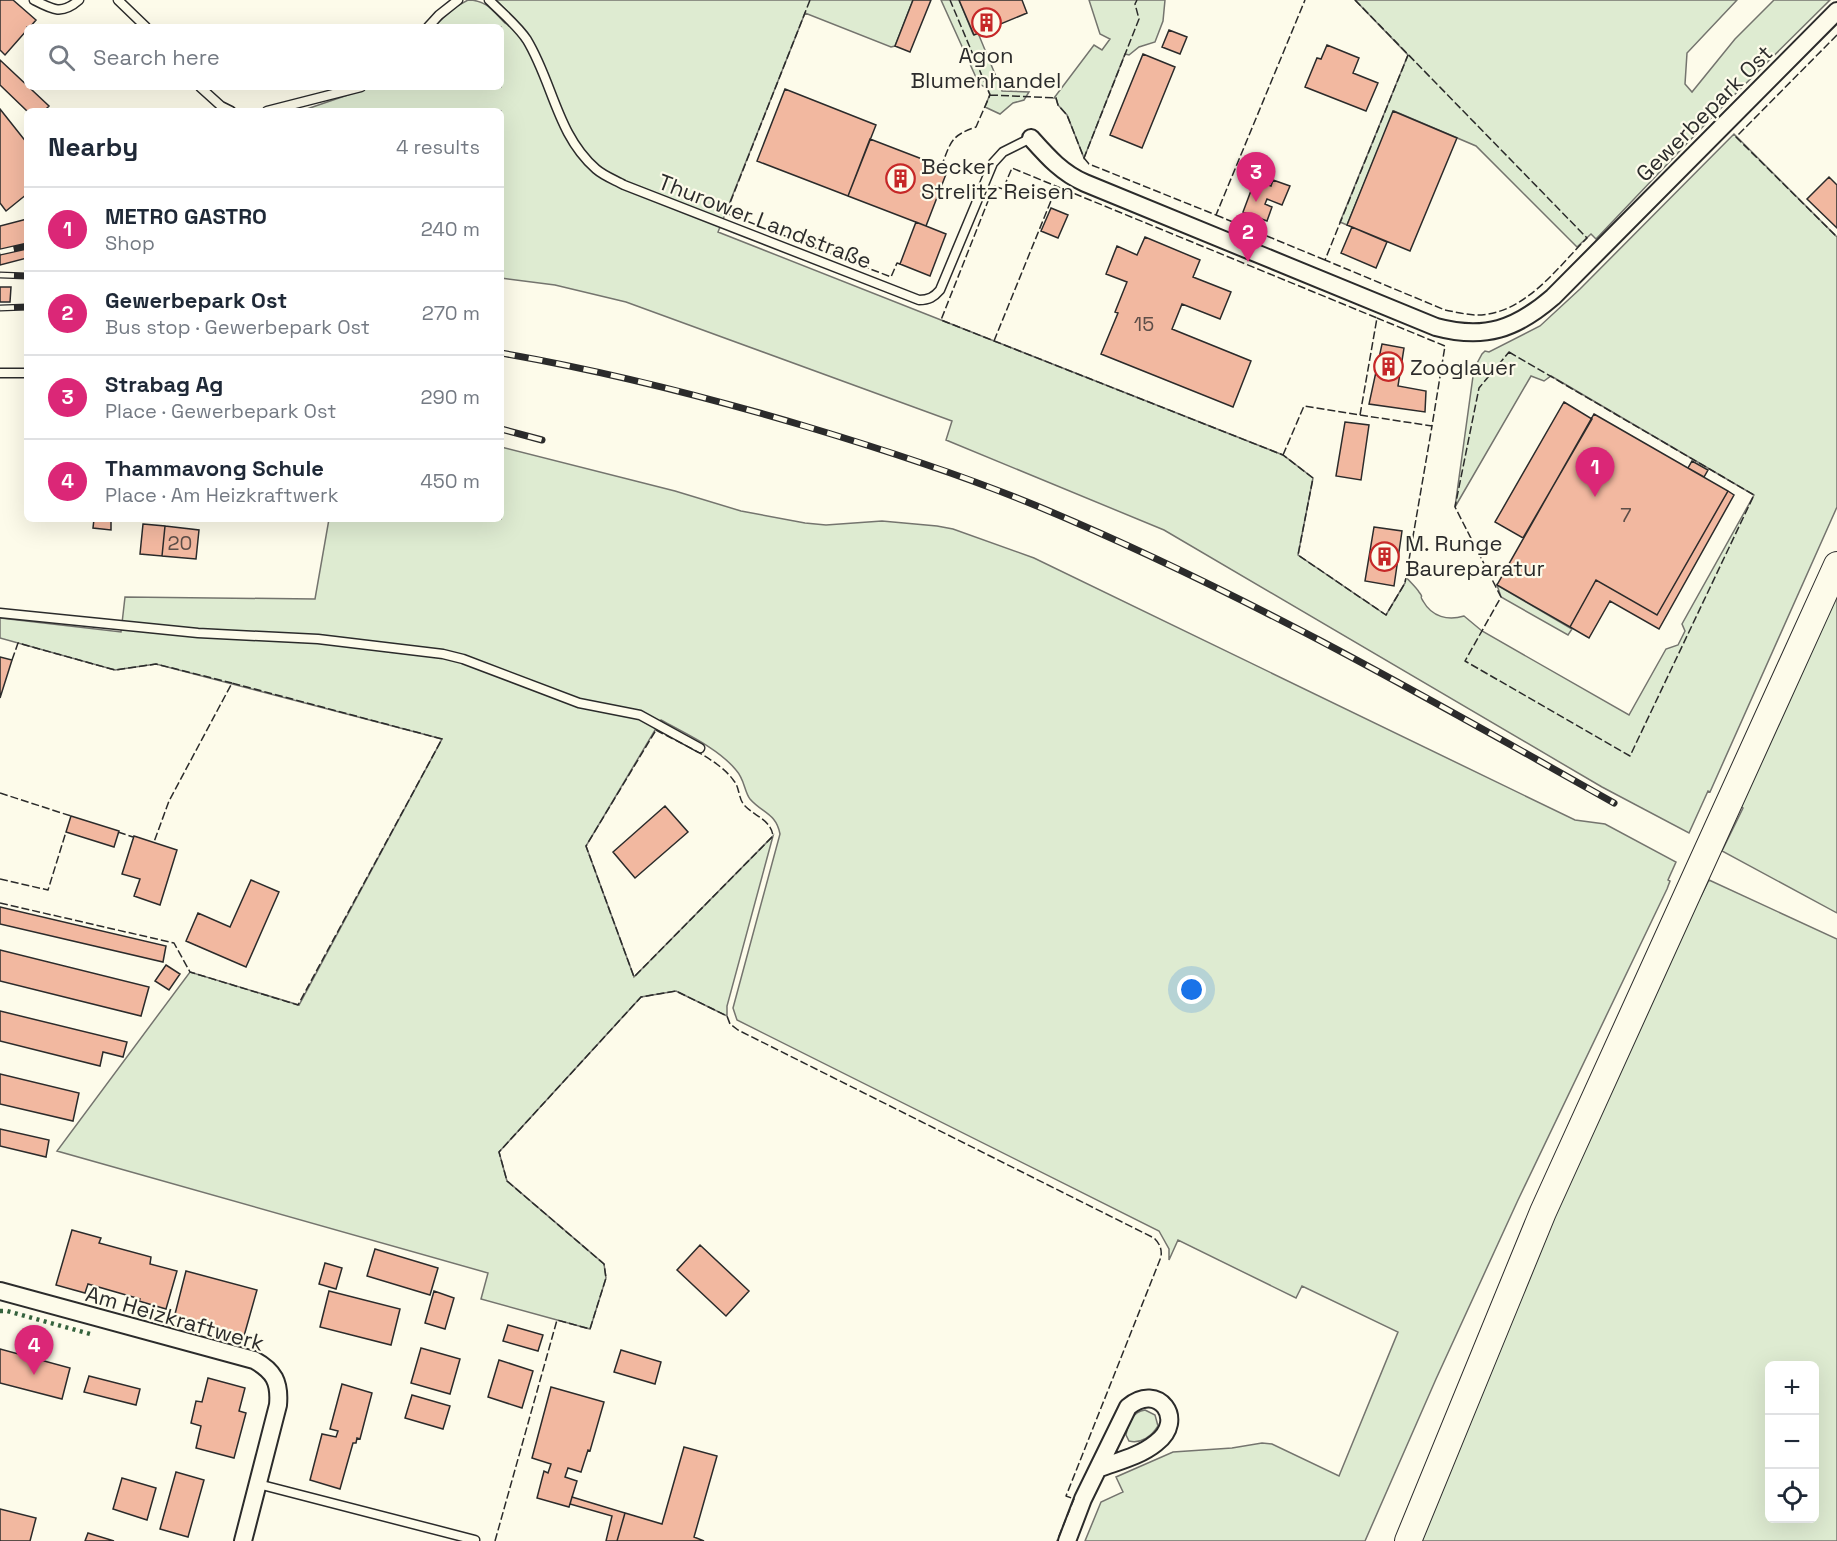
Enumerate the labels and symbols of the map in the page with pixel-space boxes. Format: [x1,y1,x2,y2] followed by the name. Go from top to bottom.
[970,7,1002,39] building icon: Agon Blumenhandel
[1630,39,1778,187] street label: Gewerbepark Ost
[910,41,1062,94] place label: Agon Blumenhandel
[921,152,1074,205] place label: Becker Strelitz Reisen
[1236,152,1276,202] pin: 3
[884,163,916,195] building icon: Becker Strelitz Reisen
[654,167,876,275] street label: Thurower Landstraße
[1228,212,1268,262] pin: 2
[1134,311,1154,337] house number: 15
[1373,351,1405,383] building icon: Zooglauer
[1410,353,1516,381] place label: Zooglauer
[1576,448,1614,497] pin: 1
[1620,502,1632,528] house number: 7
[1405,529,1545,582] place label: M. Runge Baureparatur
[168,530,192,556] house number: 20
[1368,540,1400,572] building icon: M. Runge Baureparatur
[1177,975,1206,1004] your location
[82,1279,268,1357] street label: Am Heizkraftwerk
[15,1326,54,1375] pin: 4

